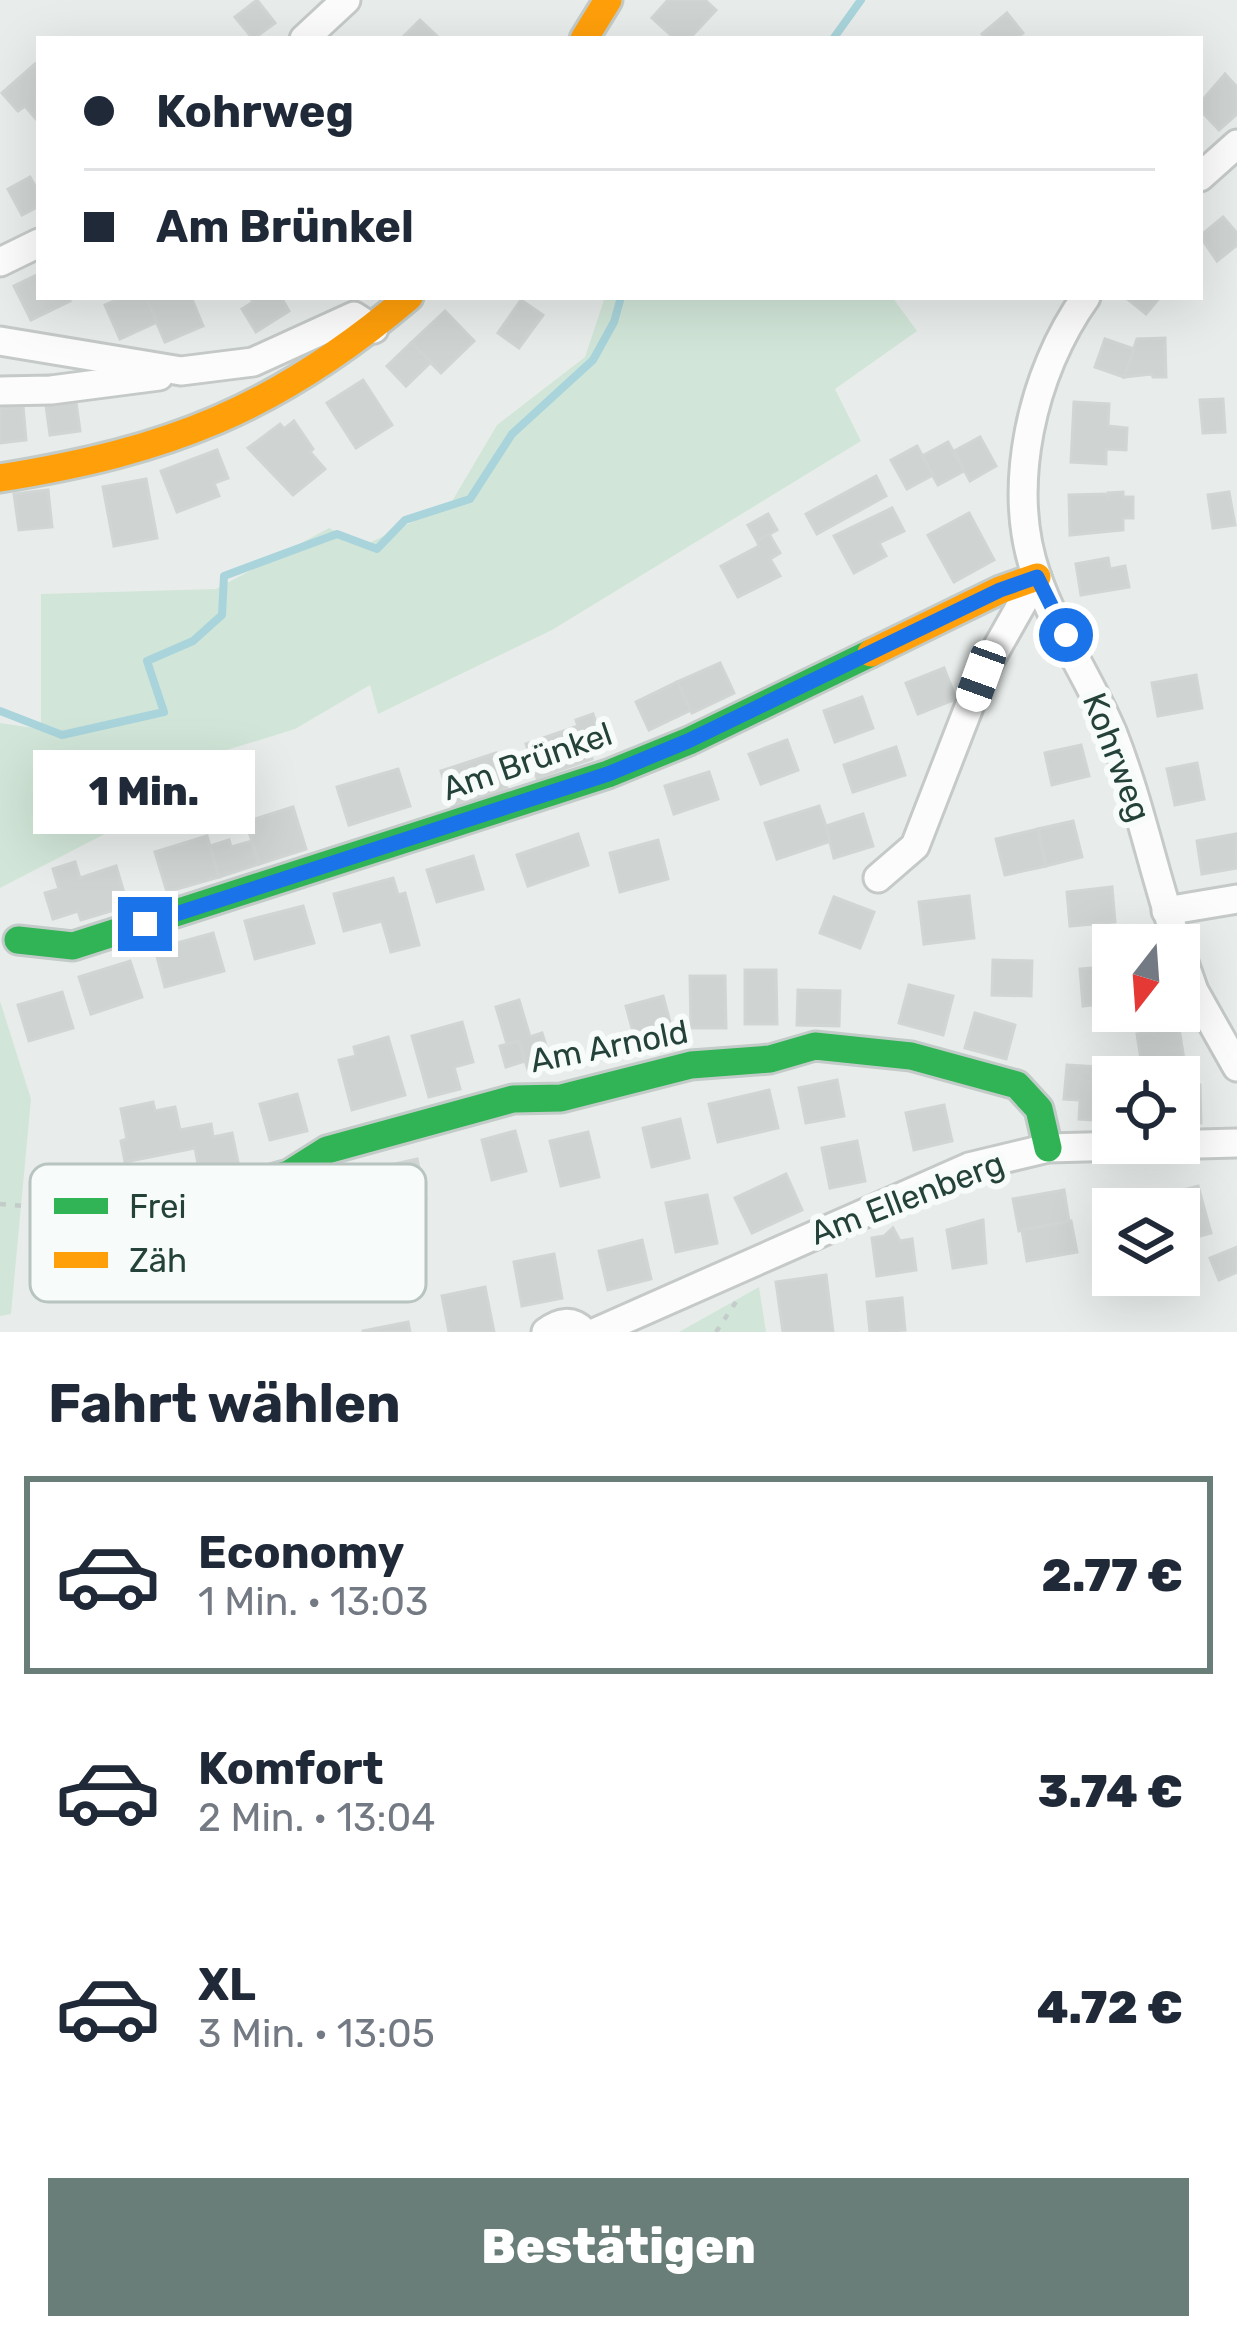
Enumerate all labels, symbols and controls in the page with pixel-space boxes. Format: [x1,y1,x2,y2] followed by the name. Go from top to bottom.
[156,85,354,138] text: Kohrweg
[156,200,414,253] text: Am Brünkel
[1039,608,1093,662] route start
[952,636,1010,716] car
[1075,687,1159,827] street label: Kohrweg
[437,714,617,808] street label: Am Brünkel
[34,750,256,834] callout: 1 Min.
[89,769,199,815] text: 1 Min.
[118,897,172,951] route end
[1092,924,1200,1032] north arrow
[1092,924,1200,1296] map controls
[527,1012,691,1080] street label: Am Arnold
[1092,1056,1200,1164] button: locate
[805,1143,1009,1253] street label: Am Ellenberg
[30,1164,426,1302] legend
[129,1187,187,1226] text: Frei
[1092,1188,1200,1296] button: layers
[129,1241,187,1280] text: Zäh
[48,1372,401,1436] text: Fahrt wählen
[54,1521,162,1629] icon: car
[198,1526,404,1579] text: Economy
[1042,1549,1183,1602] text: 2.77 €
[198,1579,428,1625] text: 1 Min. · 13:03
[54,1737,162,1845] icon: car
[198,1742,384,1795] text: Komfort
[1038,1765,1183,1818] text: 3.74 €
[198,1795,435,1841] text: 2 Min. · 13:04
[54,1953,162,2061] icon: car
[198,1958,256,2011] text: XL
[1037,1981,1183,2034] text: 4.72 €
[198,2011,435,2057] text: 3 Min. · 13:05
[48,2178,1189,2316] button: Bestätigen

